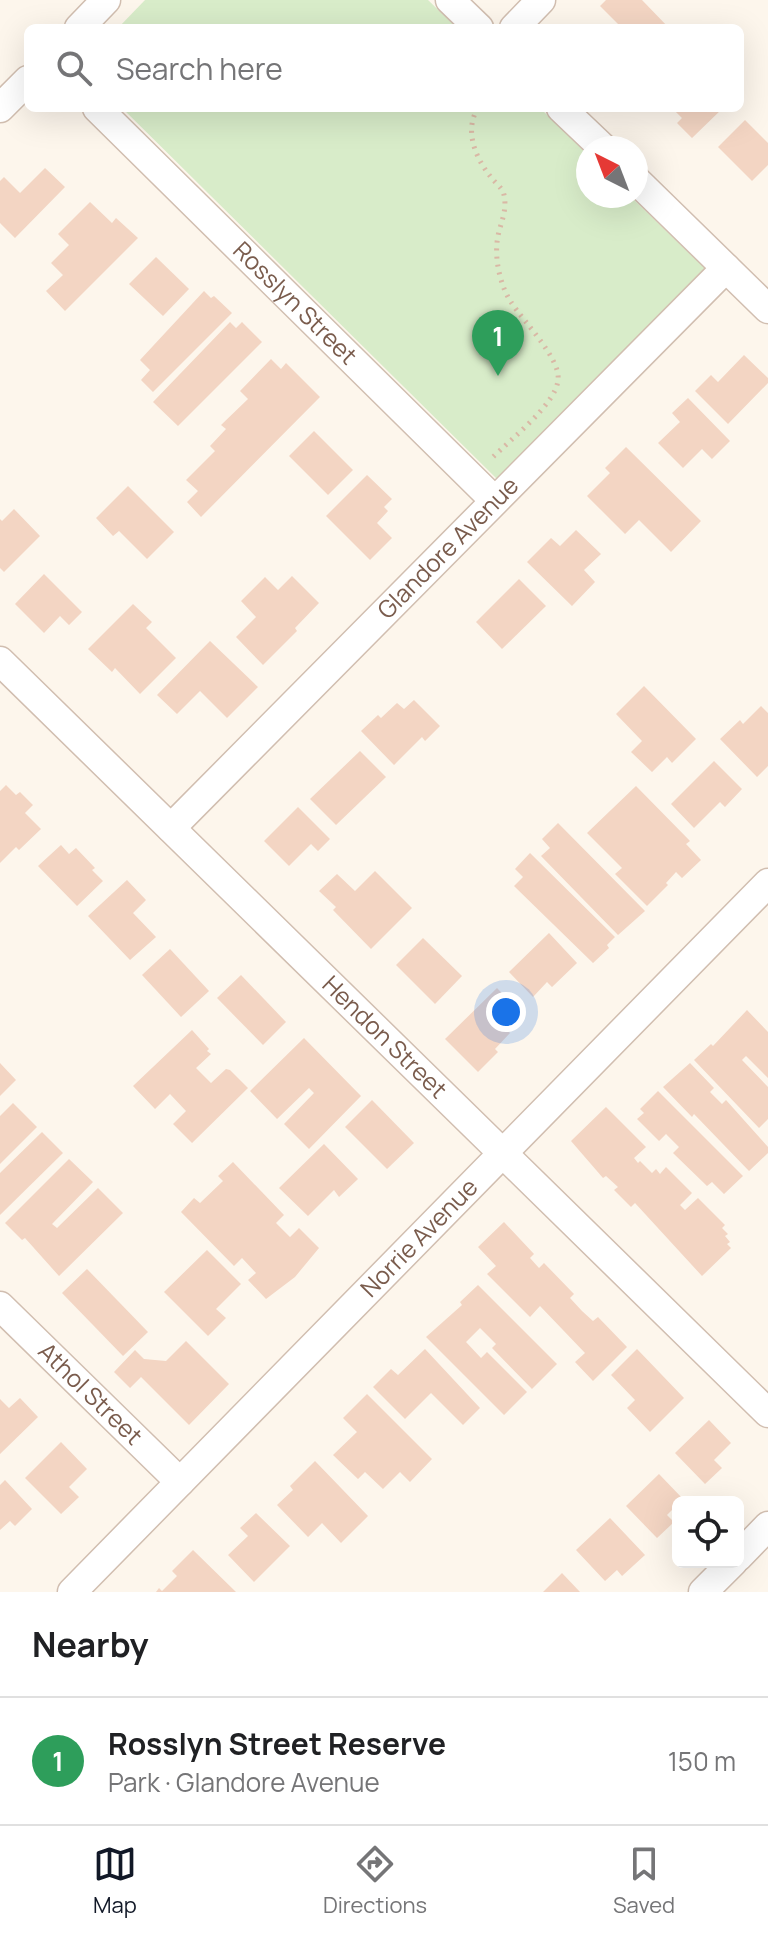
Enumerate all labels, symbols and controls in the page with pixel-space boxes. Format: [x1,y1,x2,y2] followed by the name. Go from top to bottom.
[24,24,744,112] search box
[52,46,96,90] icon: search
[116,48,283,89] text: Search here
[576,136,648,208] north arrow
[227,233,365,371] street label: Rosslyn Street
[472,310,524,376] pin: 1
[369,469,525,625] street label: Glandore Avenue
[316,968,455,1105] street label: Hendon Street
[486,992,526,1032] your location
[352,1170,484,1304] street label: Norrie Avenue
[32,1334,151,1452] street label: Athol Street
[672,1496,744,1568] map controls
[672,1496,744,1568] button: locate
[32,1621,148,1667] text: Nearby
[108,1723,446,1764] text: Rosslyn Street Reserve
[52,1743,64,1779] text: 1
[668,1743,736,1779] text: 150 m
[108,1764,380,1800] text: Park · Glandore Avenue
[93,1842,137,1920] tab: Map
[323,1842,427,1920] tab: Directions
[613,1842,675,1920] tab: Saved

